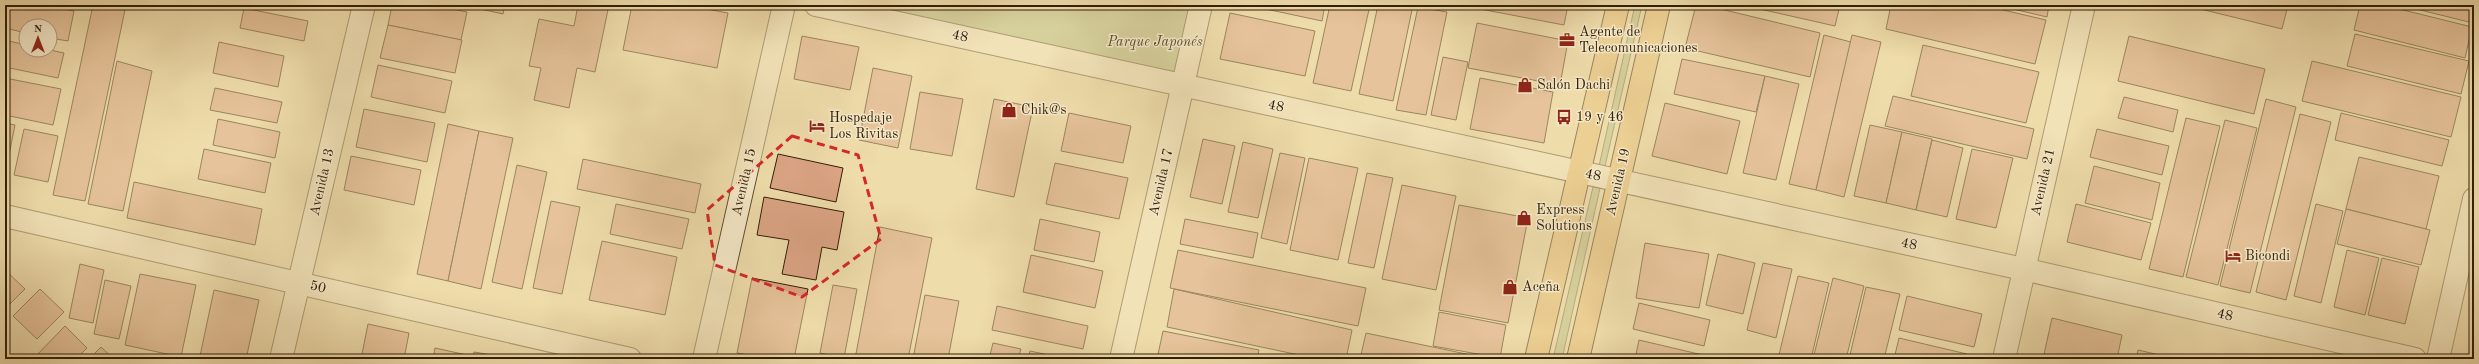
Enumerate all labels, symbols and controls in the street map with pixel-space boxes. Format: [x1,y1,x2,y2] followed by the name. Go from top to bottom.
[18,18,58,58] north arrow
[34,24,43,35] text: N
[1579,25,1698,55] place label: Agente de Telecomunicaciones
[951,27,969,45] street label: 48
[1558,31,1576,49] office icon: Agente de Telecomunicaciones
[1106,35,1203,50] park label: Parque Japonés
[1516,76,1534,94] shop icon: Salón Dachi
[1537,78,1610,92] place label: Salón Dachi
[1267,97,1285,115] street label: 48
[1000,101,1018,119] shop icon: Chik@s
[1021,103,1067,117] place label: Chik@s
[1555,108,1573,126] bus stop icon: 19 y 46
[1576,110,1624,124] place label: 19 y 46
[829,111,898,141] place label: Hospedaje Los Rivitas
[808,117,826,135] hotel icon: Hospedaje Los Rivitas
[307,147,337,217] street label: Avenida 13
[729,147,759,217] street label: Avenida 15
[1146,147,1176,217] street label: Avenida 17
[1603,147,1633,217] street label: Avenida 19
[2028,147,2058,217] street label: Avenida 21
[1584,166,1602,184] street label: 48
[1536,203,1592,233] place label: Express Solutions
[1515,209,1533,227] shop icon: Express Solutions
[1900,235,1918,253] street label: 48
[2224,247,2242,265] hotel icon: Bicondi
[2245,249,2290,263] place label: Bicondi
[309,278,327,296] street label: 50
[1501,278,1519,296] shop icon: Aceña
[1522,280,1560,294] place label: Aceña
[2216,306,2234,324] street label: 48

